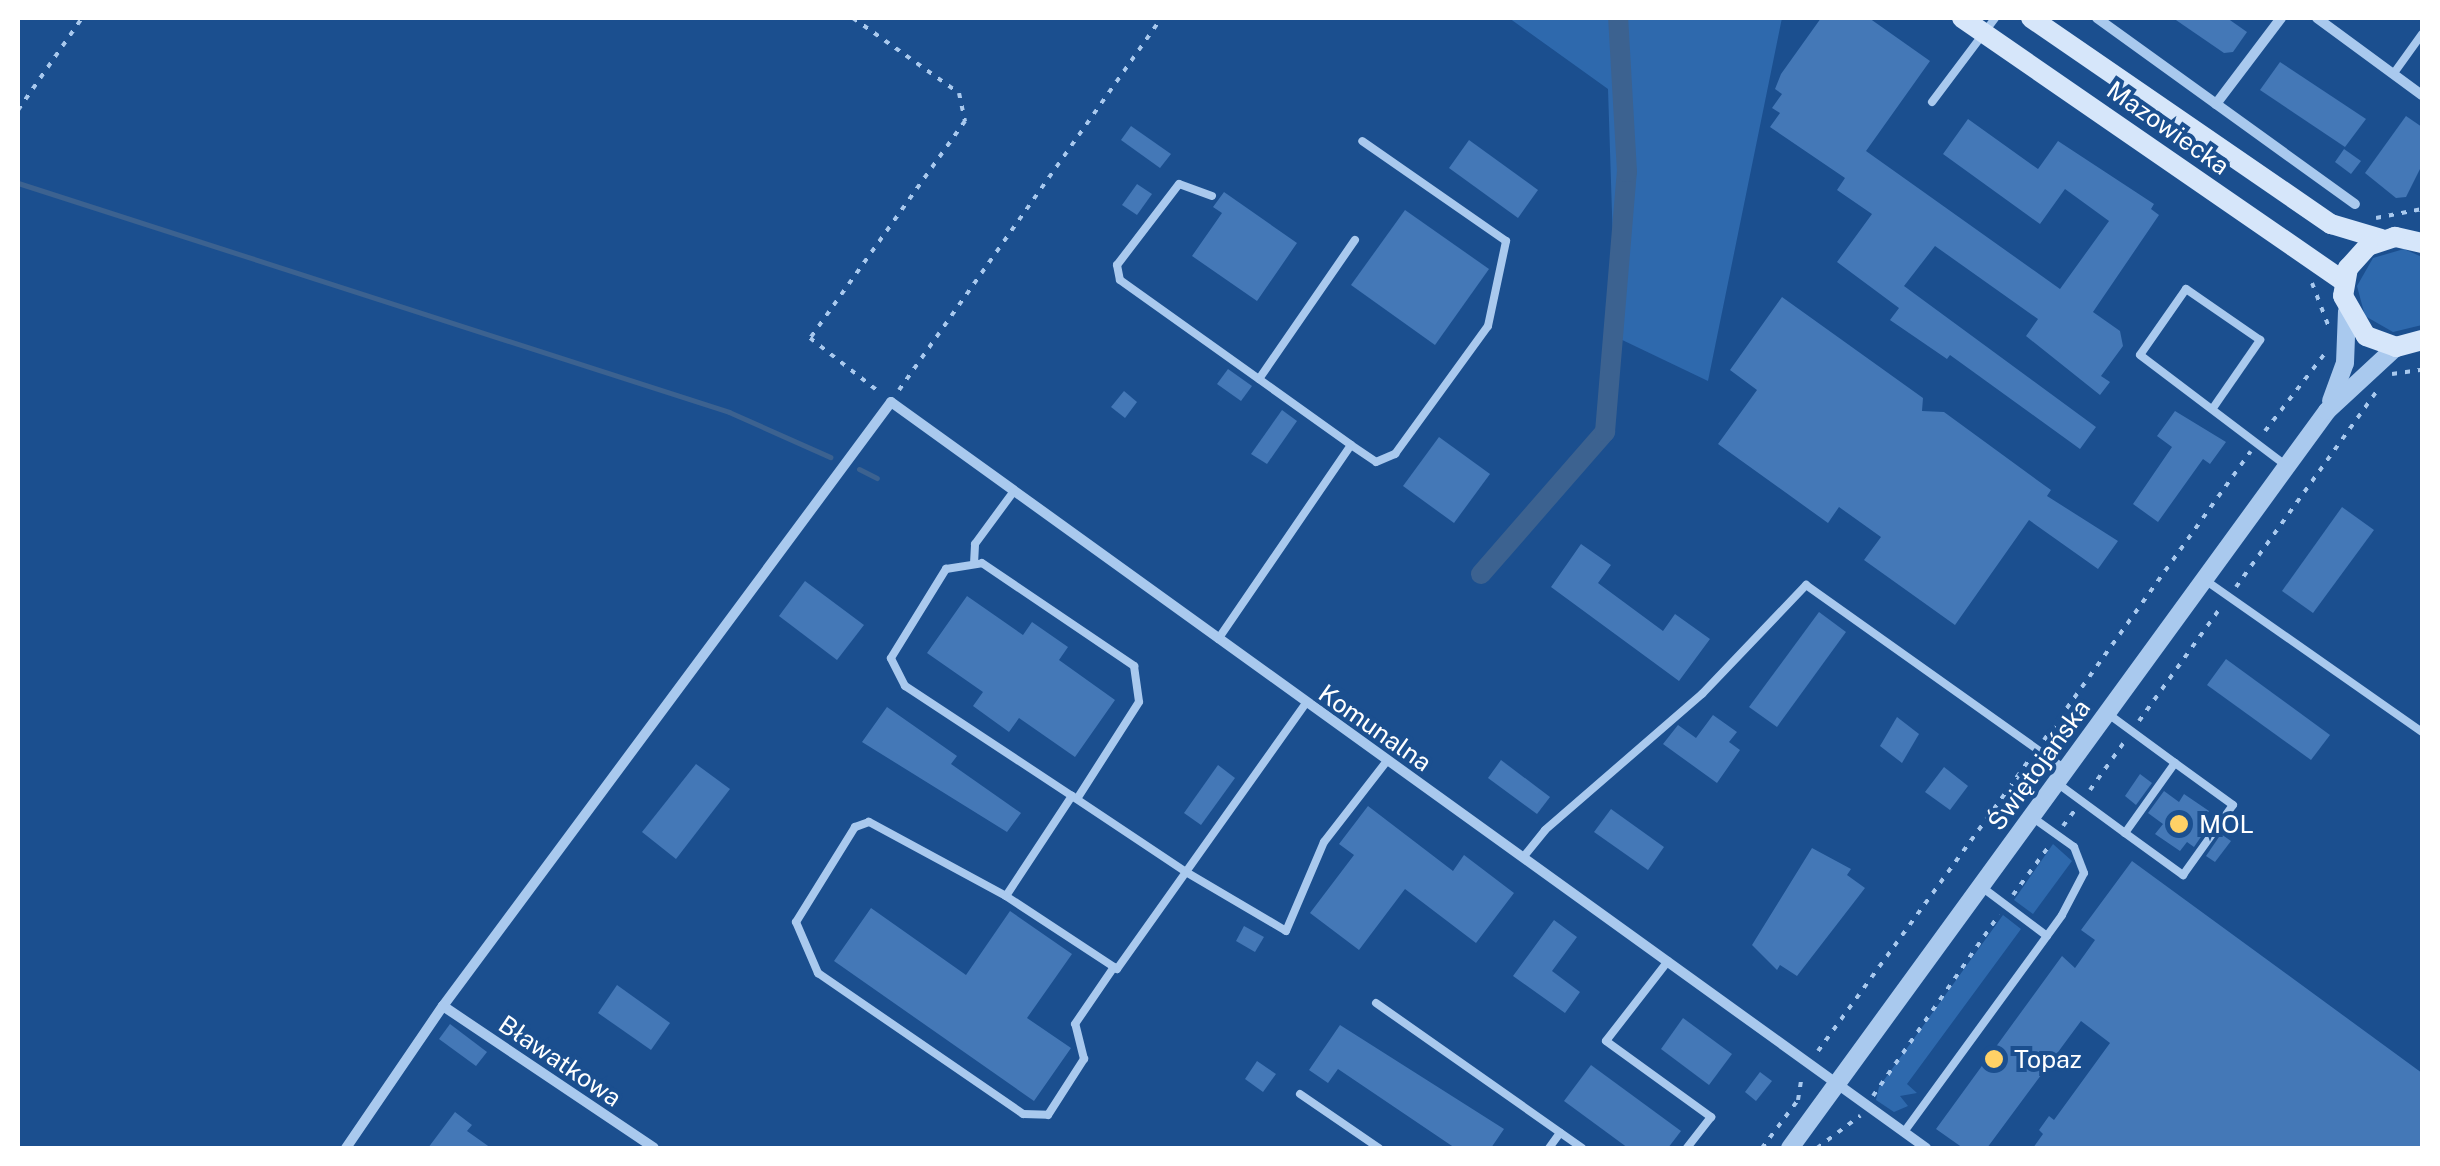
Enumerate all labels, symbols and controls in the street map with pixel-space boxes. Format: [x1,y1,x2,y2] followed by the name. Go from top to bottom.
[2101,75,2235,181] street label: Mazowiecka
[1313,678,1437,778] street label: Komunalna
[1981,694,2097,836] street label: Świętojańska
[2199,809,2254,839] place label: MOL
[2168,813,2190,835] marker: MOL
[493,1009,627,1113] street label: Bławatkowa
[2014,1044,2082,1074] place label: Topaz
[1983,1048,2005,1070] marker: Topaz

